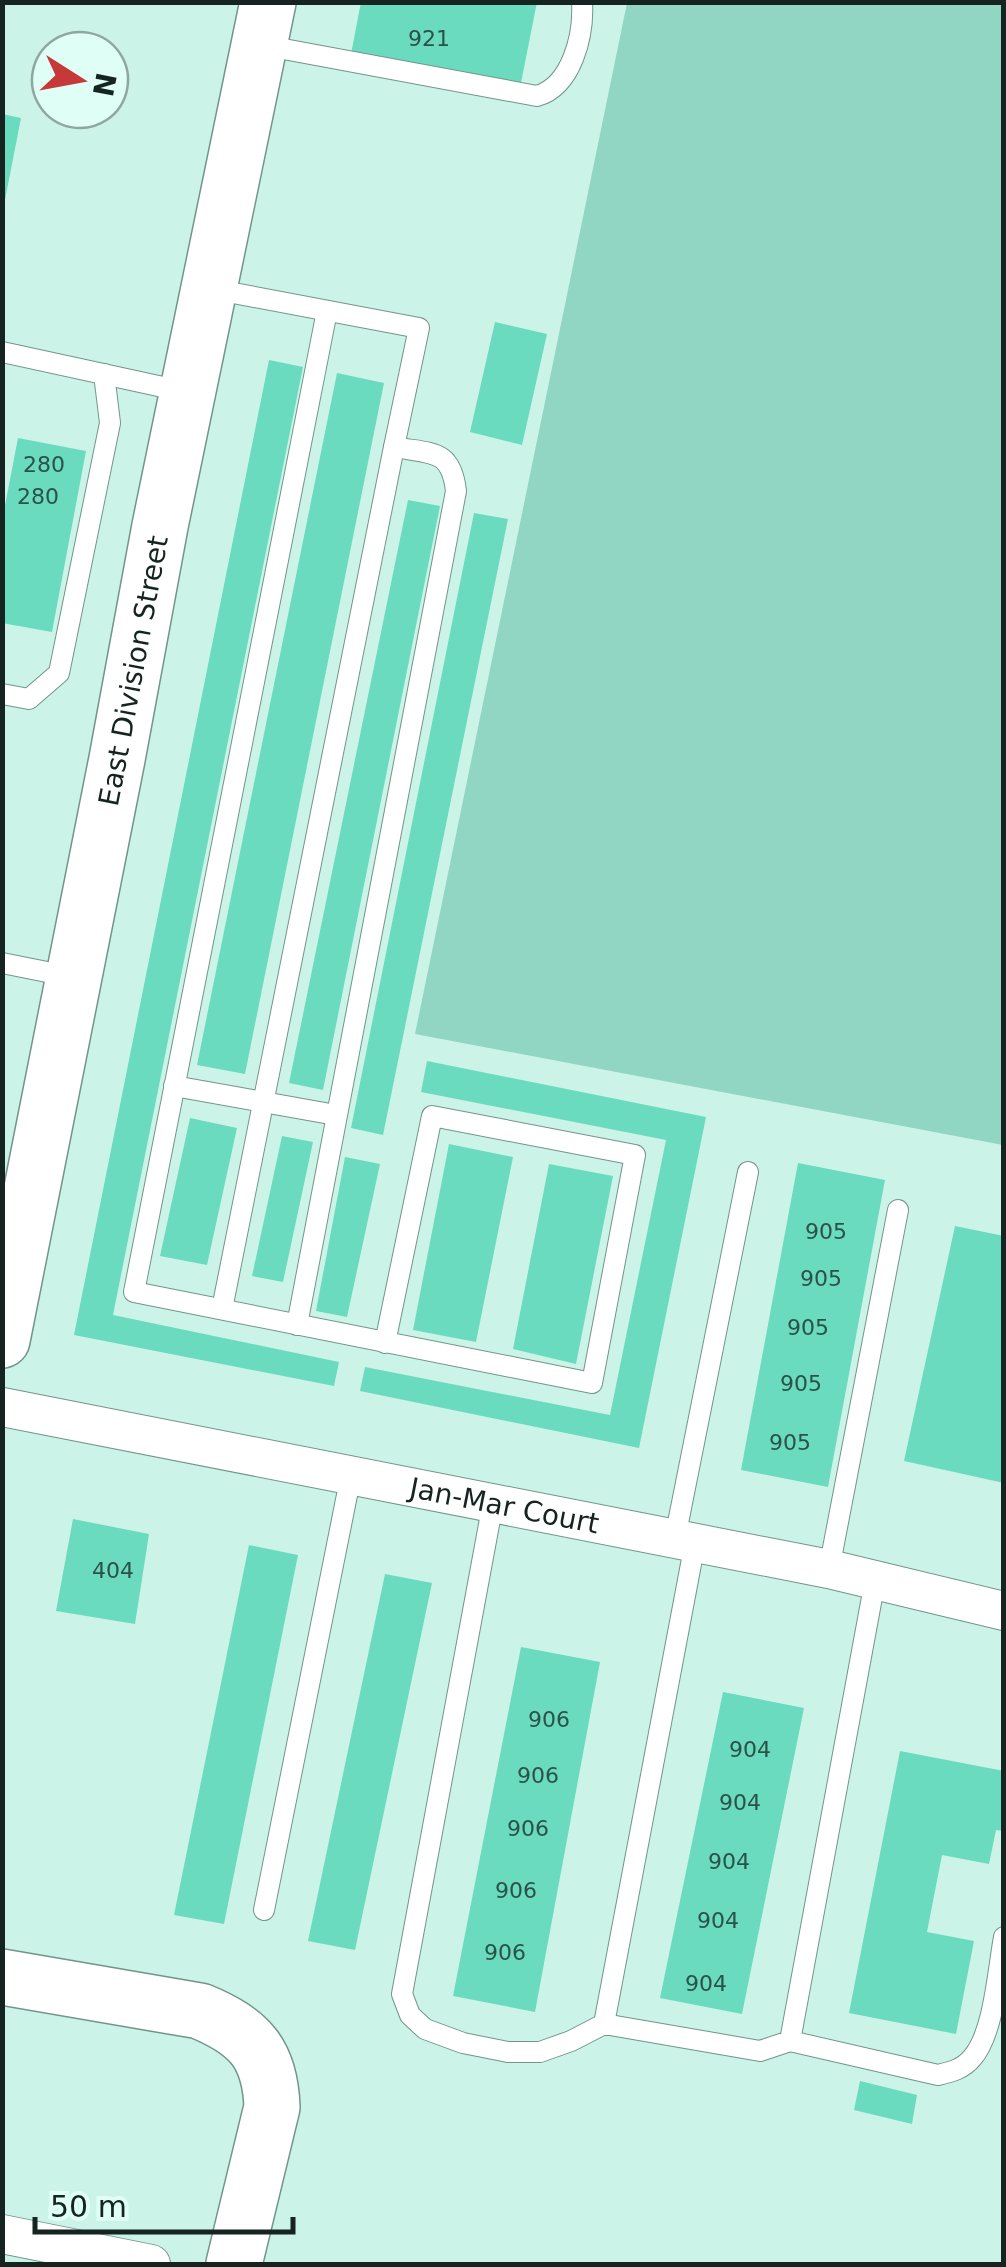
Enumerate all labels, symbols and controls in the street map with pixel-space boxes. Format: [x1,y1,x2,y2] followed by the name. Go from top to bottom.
[408,26,450,51] house number: 921
[30,30,130,130] north arrow
[86,70,122,99] text: N
[23,452,65,477] house number: 280
[17,484,59,509] house number: 280
[92,533,175,809] street label: East Division Street
[805,1219,847,1244] house number: 905
[800,1266,842,1291] house number: 905
[787,1315,829,1340] house number: 905
[780,1371,822,1396] house number: 905
[769,1430,811,1455] house number: 905
[405,1471,602,1541] street label: Jan-Mar Court
[92,1558,134,1583] house number: 404
[528,1707,570,1732] house number: 906
[729,1737,771,1762] house number: 904
[517,1763,559,1788] house number: 906
[719,1790,761,1815] house number: 904
[507,1816,549,1841] house number: 906
[708,1849,750,1874] house number: 904
[495,1878,537,1903] house number: 906
[697,1908,739,1933] house number: 904
[484,1940,526,1965] house number: 906
[685,1971,727,1996] house number: 904
[35,2172,292,2234] scale bar
[50,2189,127,2224] text: 50 m

